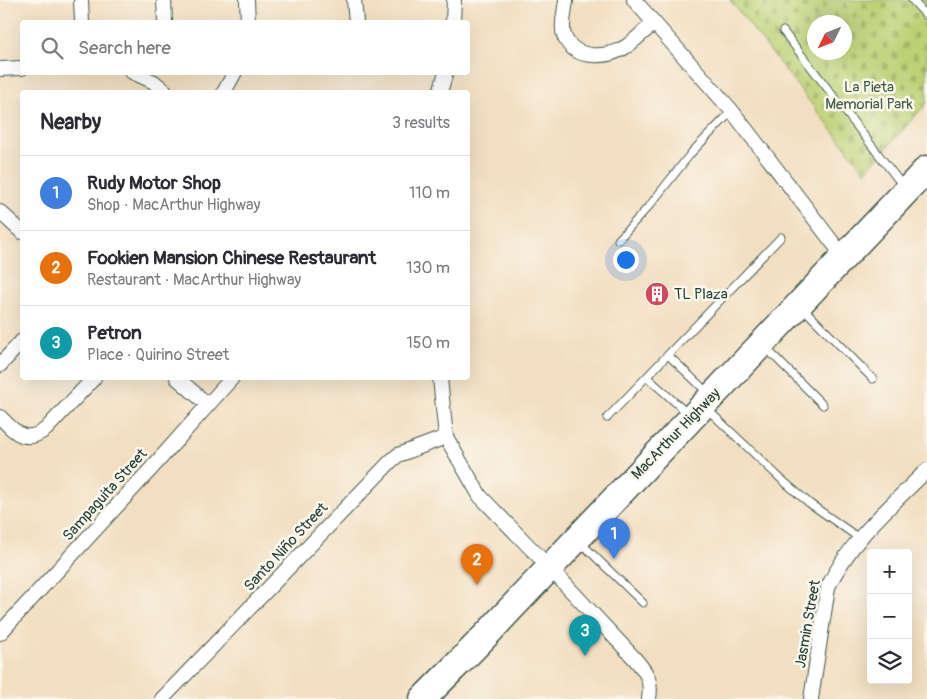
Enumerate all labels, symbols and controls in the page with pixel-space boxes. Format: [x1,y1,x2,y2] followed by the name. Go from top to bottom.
[807,15,852,60] north arrow
[20,20,470,75] search box
[38,34,66,62] icon: search
[78,36,171,60] text: Search here
[825,78,913,114] park label: La Pieta Memorial Park
[40,109,101,136] text: Nearby
[392,113,450,133] text: 3 results
[87,171,221,195] text: Rudy Motor Shop
[53,183,59,203] text: 1
[409,183,450,203] text: 110 m
[87,195,260,215] text: Shop · MacArthur Highway
[87,246,376,270] text: Fookien Mansion Chinese Restaurant
[613,247,639,273] your location
[52,258,60,278] text: 2
[406,258,450,278] text: 130 m
[87,270,301,290] text: Restaurant · MacArthur Highway
[644,281,670,307] building icon: TL Plaza
[674,285,728,304] place label: TL Plaza
[87,321,142,345] text: Petron
[52,333,60,353] text: 3
[406,333,450,353] text: 150 m
[87,345,229,365] text: Place · Quirino Street
[627,384,725,484] street label: MacArthur Highway
[59,444,152,545] street label: Sampaguita Street
[240,498,333,595] street label: Santo Niño Street
[598,518,630,559] pin: 1
[461,544,493,585] pin: 2
[867,549,912,684] map controls
[867,549,912,594] button: +
[791,578,825,670] street label: Jasmin Street
[867,594,912,639] button: −
[569,615,601,656] pin: 3
[867,639,912,684] button: layers

